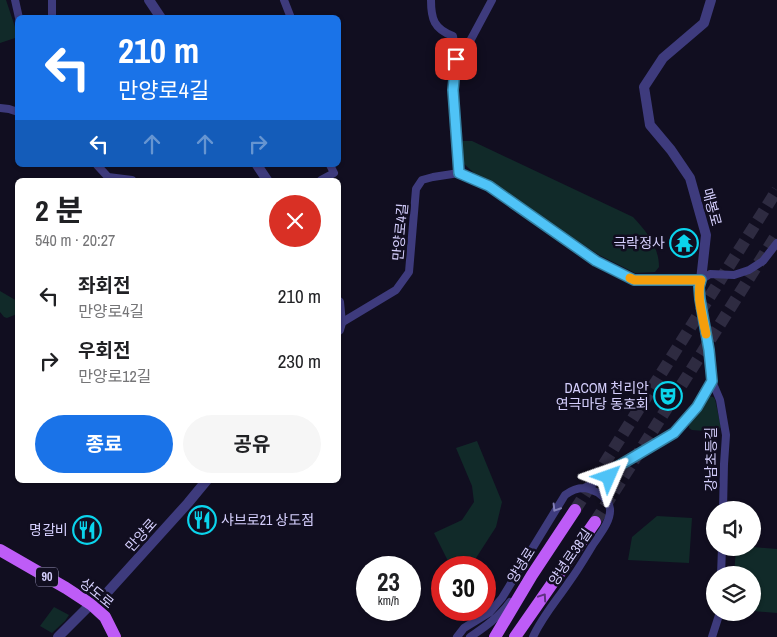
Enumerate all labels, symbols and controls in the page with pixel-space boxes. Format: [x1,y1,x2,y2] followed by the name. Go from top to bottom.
[118,27,199,74] text: 210 m
[35,35,100,100] icon: left
[435,38,477,80] pin
[442,45,470,73] icon: arrive
[118,75,209,105] text: 만양로4길
[85,130,113,158] icon: left
[138,130,166,158] icon: ahead
[191,130,219,158] icon: ahead
[244,130,272,158] icon: right
[698,186,726,228] street label: 매봉로
[35,190,83,230] text: 2 분
[269,195,321,247] button: close
[389,202,411,262] street label: 만양로4길
[669,228,699,258] temple icon: 극락정사
[35,229,115,251] text: 540 m · 20:27
[613,234,665,252] place label: 극락정사
[78,272,130,298] text: 좌회전
[35,282,63,310] icon: left
[278,283,321,309] text: 210 m
[78,300,144,322] text: 만양로4길
[78,337,130,363] text: 우회전
[35,347,63,375] icon: right
[278,348,321,374] text: 230 m
[78,365,151,387] text: 만양로12길
[556,379,649,413] place label: DACOM 천리안 연극마당 동호회
[653,381,683,411] theatre icon: DACOM 천리안 연극마당 동호회
[35,415,173,473] button: 종료
[183,415,321,473] button: 공유
[702,427,720,491] street label: 강남초등길
[582,450,634,502] position arrow
[706,501,761,621] map controls
[706,501,761,556] button: sound
[553,503,563,512] one-way arrow
[187,505,217,535] restaurant icon: 샤브로21 상도점
[221,511,314,529] place label: 샤브로21 상도점
[72,515,102,545] restaurant icon: 명갈비
[121,515,161,555] street label: 만양로
[29,521,68,539] place label: 명갈비
[545,525,595,589] street label: 양녕로38길
[503,544,539,586] street label: 양녕로
[431,556,496,621] speed limit sign: 30
[377,565,400,599] text: 23
[706,566,761,621] button: layers
[36,568,58,586] road number: 90
[76,574,118,612] street label: 상도로
[378,593,399,609] text: km/h
[537,594,546,603] one-way arrow

